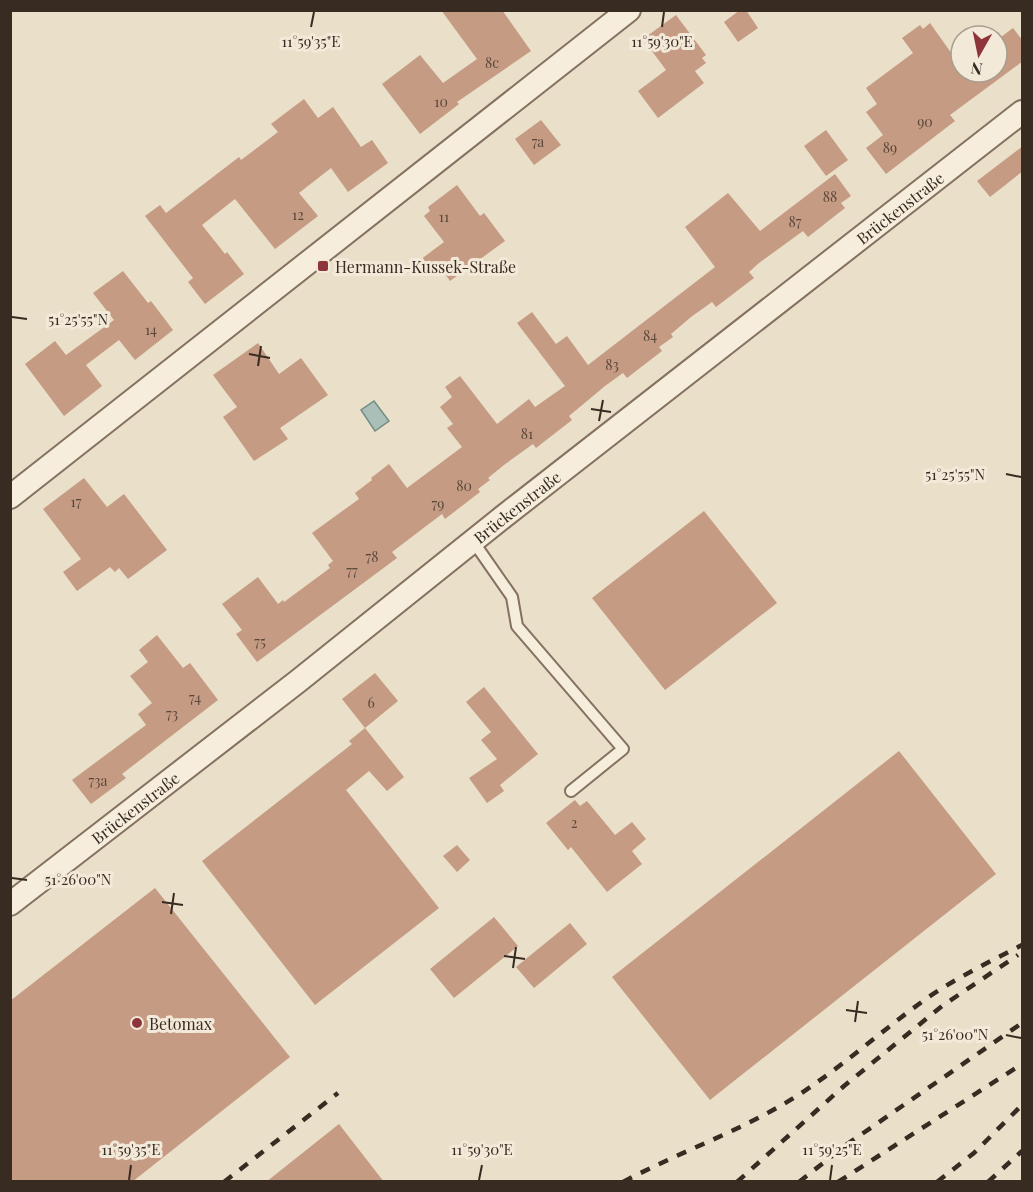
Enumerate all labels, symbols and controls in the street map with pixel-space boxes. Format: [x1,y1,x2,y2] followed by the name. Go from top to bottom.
[949,24,1009,84] north arrow
[282,31,340,51] text: 11°59'35"E
[631,31,693,51] text: 11°59'30"E
[485,53,499,72] house number: 8c
[969,58,984,81] text: N
[434,92,448,111] house number: 10
[917,112,933,131] house number: 90
[532,132,544,151] house number: 7a
[883,138,897,157] house number: 89
[852,167,948,248] street label: Brückenstraße
[823,187,837,206] house number: 88
[292,205,304,224] house number: 12
[439,207,449,226] house number: 11
[789,212,802,231] house number: 87
[335,256,516,277] place label: Hermann-Kussek-Straße
[316,259,330,273] marker: Hermann-Kussek-Straße
[48,309,108,329] text: 51°25'55"N
[145,320,157,339] house number: 14
[643,326,657,345] house number: 84
[605,355,619,374] house number: 83
[521,424,533,443] house number: 81
[925,464,985,484] text: 51°25'55"N
[469,466,565,547] street label: Brückenstraße
[456,476,472,495] house number: 80
[71,492,82,511] house number: 17
[432,494,444,513] house number: 79
[366,547,378,566] house number: 78
[346,561,358,580] house number: 77
[254,632,266,651] house number: 75
[189,688,201,707] house number: 74
[367,693,375,712] house number: 6
[166,704,178,723] house number: 73
[87,767,183,848] street label: Brückenstraße
[89,771,108,790] house number: 73a
[571,813,578,832] house number: 2
[45,869,112,889] text: 51°26'00"N
[149,1013,213,1034] place label: Betomax
[130,1016,144,1030] marker: Betomax
[922,1024,989,1044] text: 51°26'00"N
[102,1139,160,1159] text: 11°59'35"E
[451,1139,513,1159] text: 11°59'30"E
[802,1139,862,1159] text: 11°59'25"E

